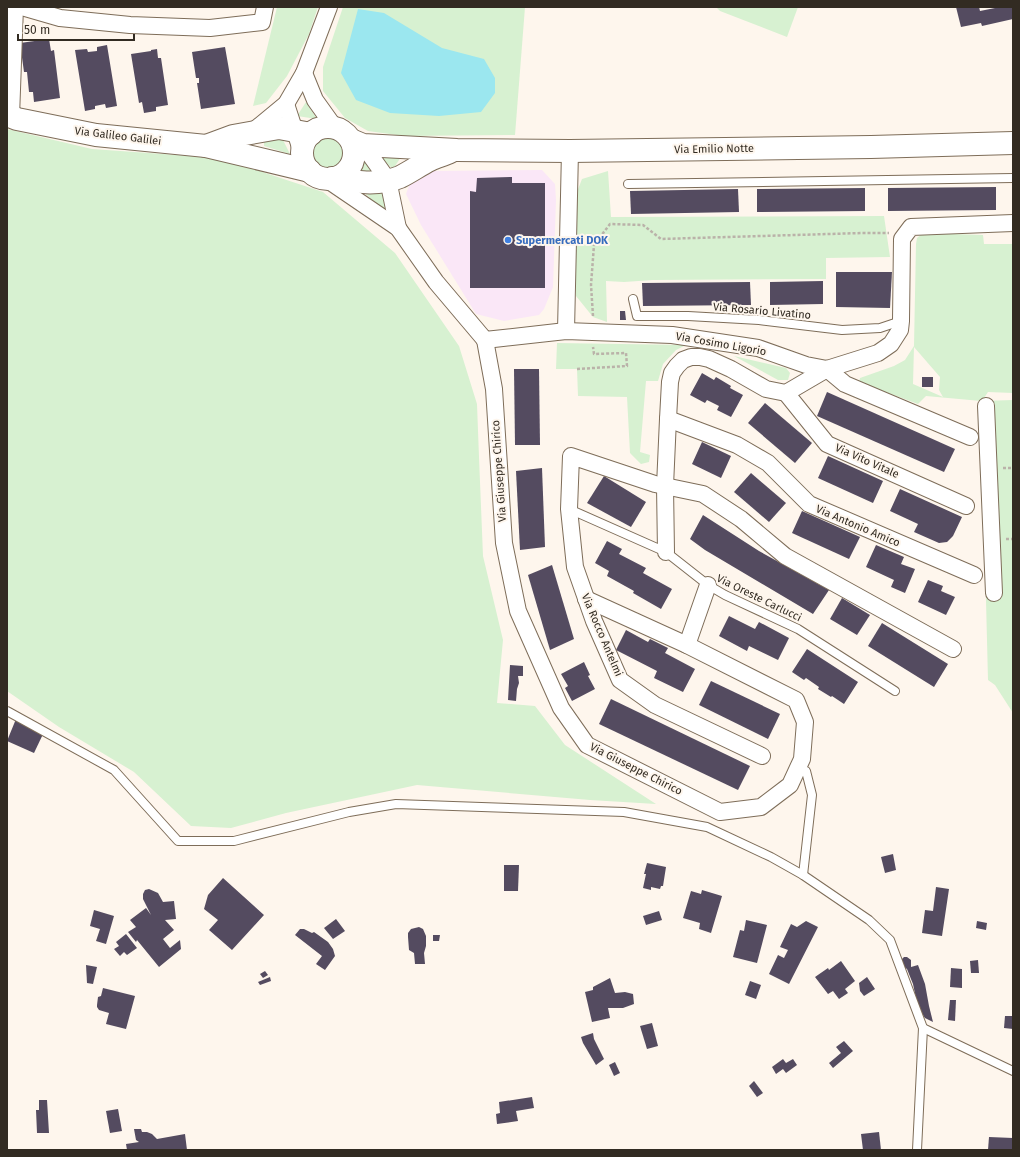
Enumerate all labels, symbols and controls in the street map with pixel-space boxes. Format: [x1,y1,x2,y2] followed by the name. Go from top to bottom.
[18,16,134,42] scale bar
[24,23,50,37] text: 50 m
[74,124,162,148] street label: Via Galileo Galilei
[674,142,754,156] street label: Via Emilio Notte
[516,234,609,247] place label: Supermercati DOK
[503,235,513,245] marker: Supermercati DOK
[712,300,812,322] street label: Via Rosario Livatino
[675,330,767,358] street label: Via Cosimo Ligorio
[489,420,509,522] street label: Via Giuseppe Chirico
[833,441,901,481] street label: Via Vito Vitale
[814,502,902,550] street label: Via Antonio Amico
[714,572,804,624] street label: Via Oreste Carlucci
[579,592,625,678] street label: Via Rocco Antelmi
[588,740,684,798] street label: Via Giuseppe Chirico

